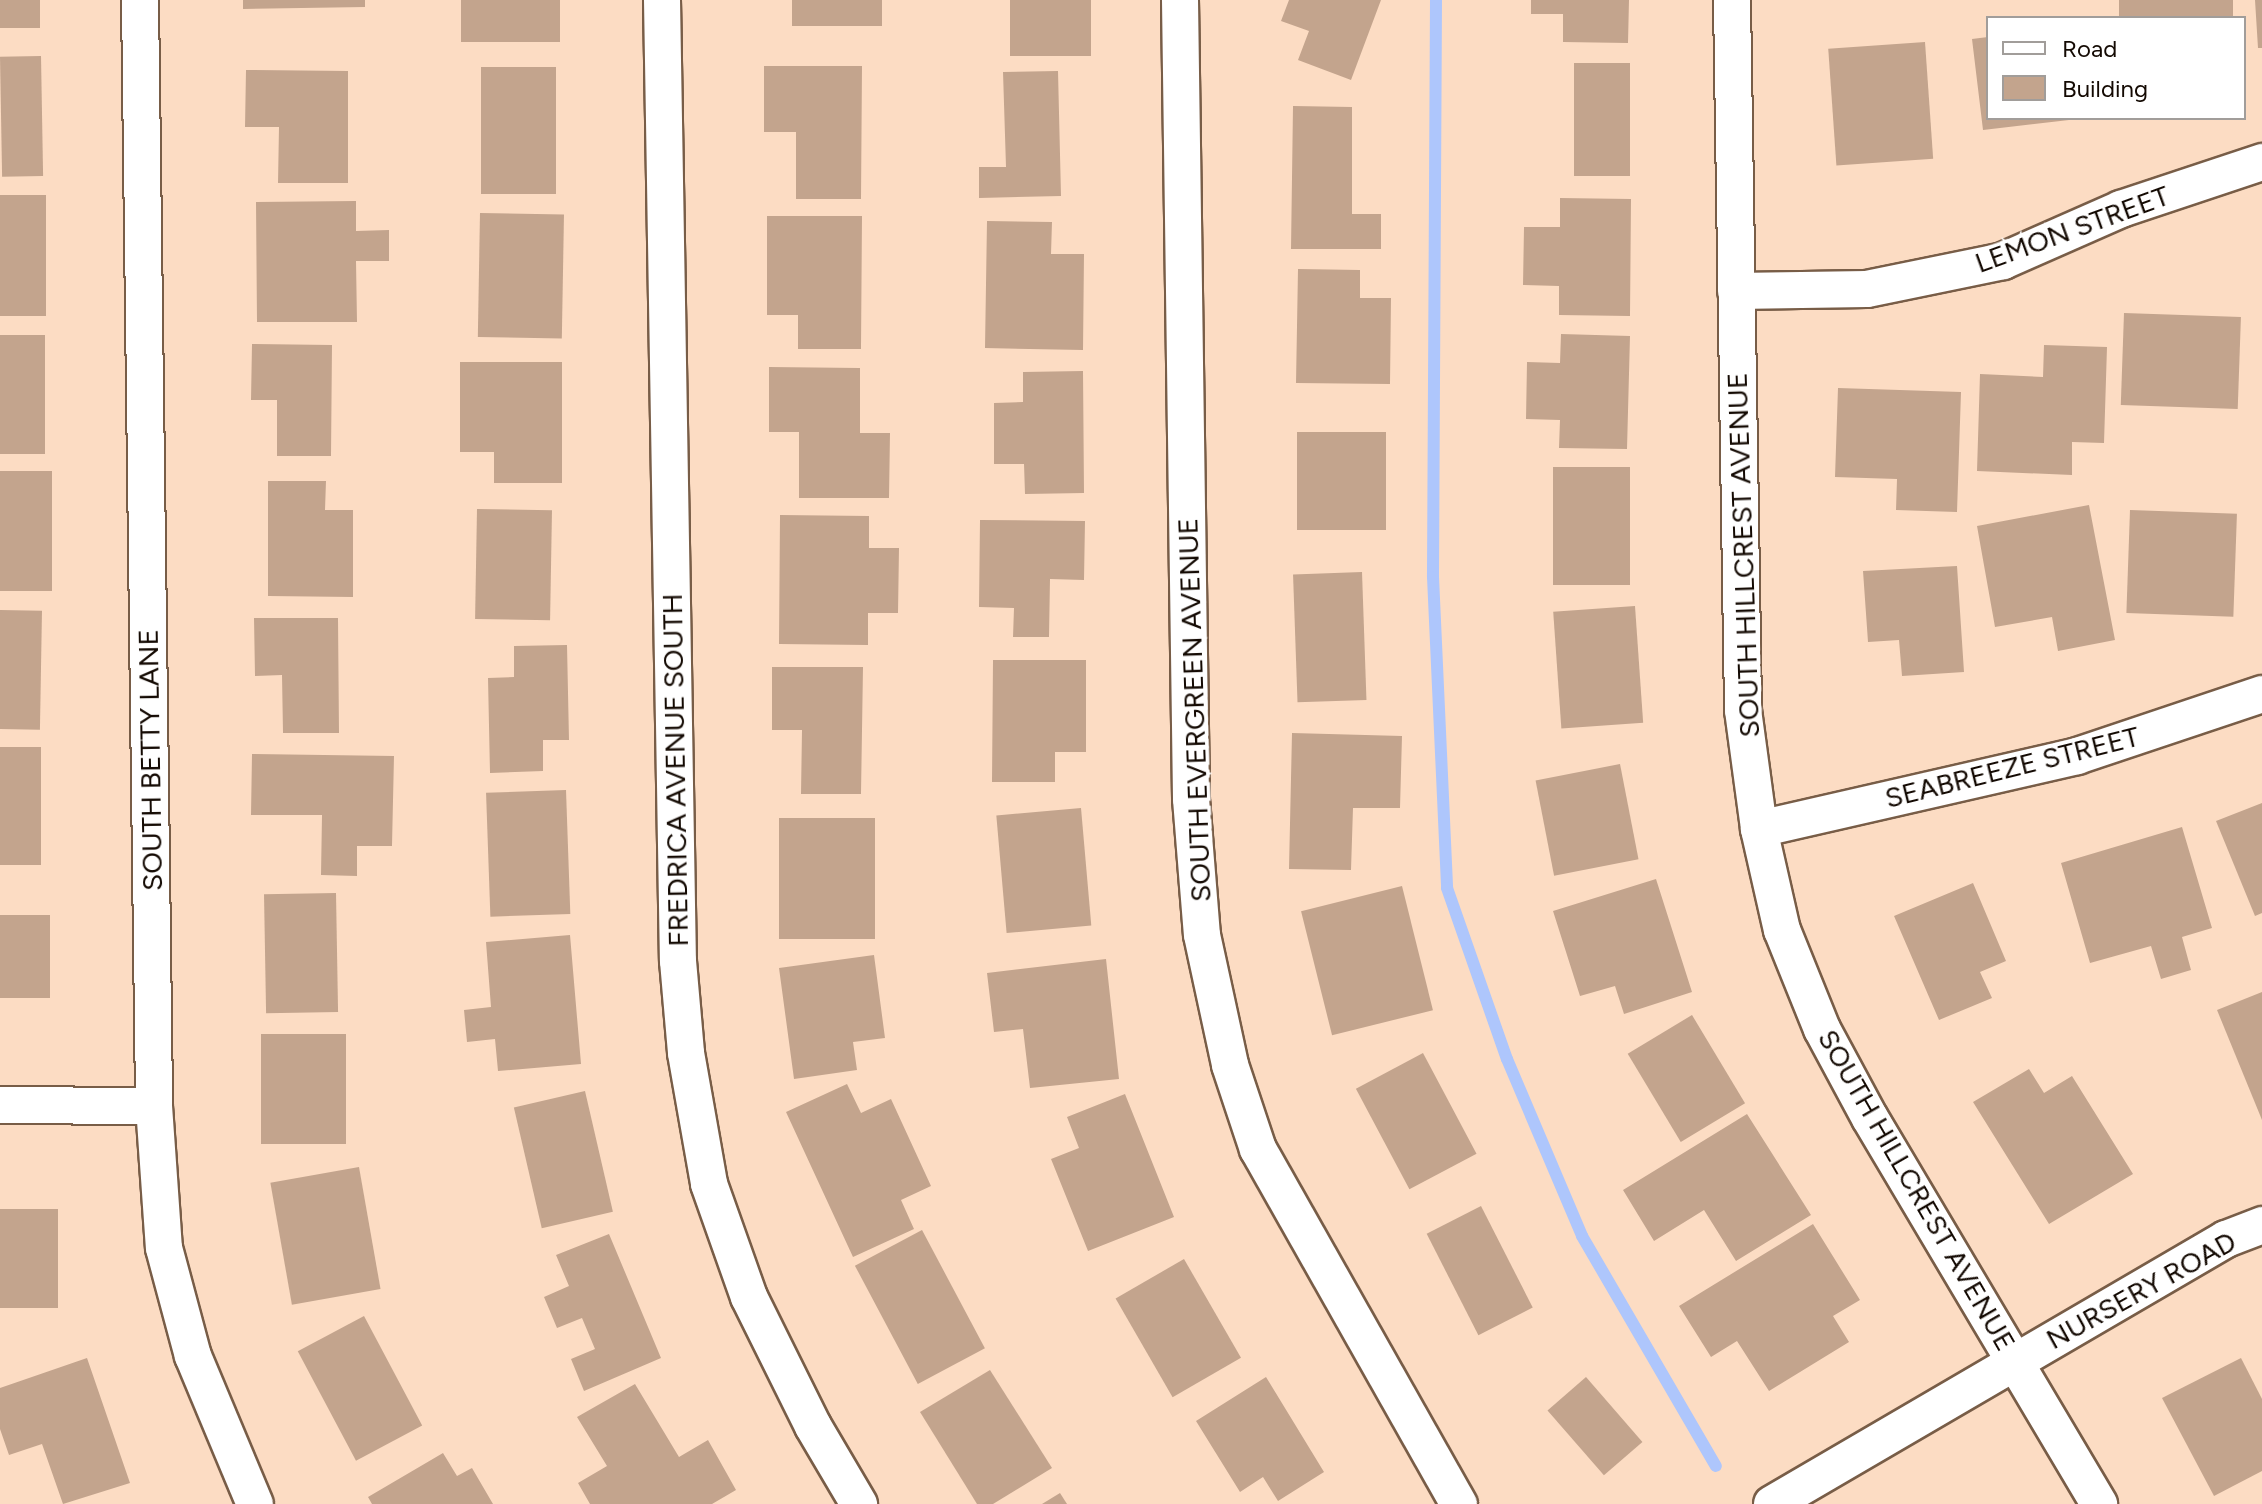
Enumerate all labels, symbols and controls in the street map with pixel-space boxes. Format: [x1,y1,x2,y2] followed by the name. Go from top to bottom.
[1986,16,2246,120] legend
[2062,34,2117,63] text: Road
[2062,74,2148,103] text: Building
[1970,178,2174,280] street label: LEMON STREET
[1720,372,1766,738] street label: SOUTH HILLCREST AVENUE
[1171,517,1217,903] street label: SOUTH EVERGREEN AVENUE
[655,593,695,947] street label: FREDRICA AVENUE SOUTH
[131,629,169,891] street label: SOUTH BETTY LANE
[1881,719,2143,815] street label: SEABREEZE STREET
[1811,1023,2023,1357] street label: SOUTH HILLCREST AVENUE
[2040,1224,2242,1356] street label: NURSERY ROAD

